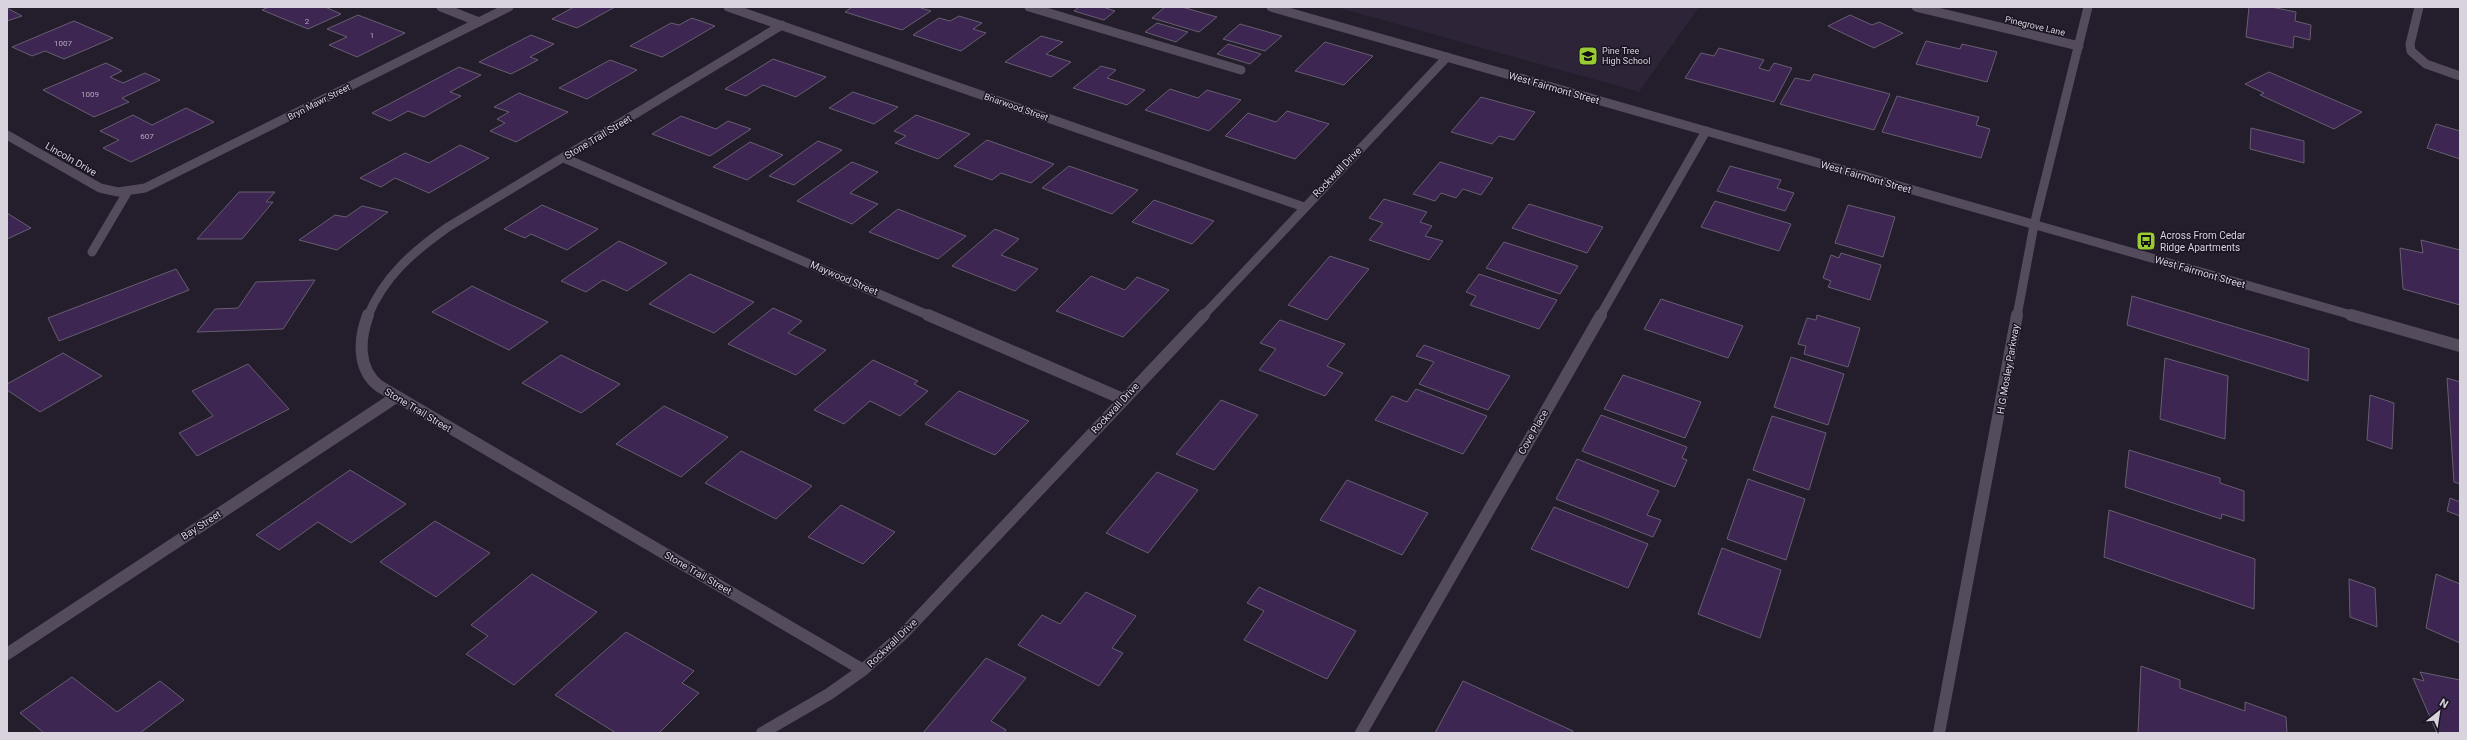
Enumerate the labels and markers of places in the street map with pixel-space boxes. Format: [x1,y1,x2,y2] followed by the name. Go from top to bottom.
[1577,45,1599,67] school or university icon: Pine Tree High School
[1602,46,1650,66] place label: Pine Tree High School
[2135,230,2157,252] bus stop icon: Across From Cedar Ridge Apartments
[2160,230,2246,253] place label: Across From Cedar Ridge Apartments

